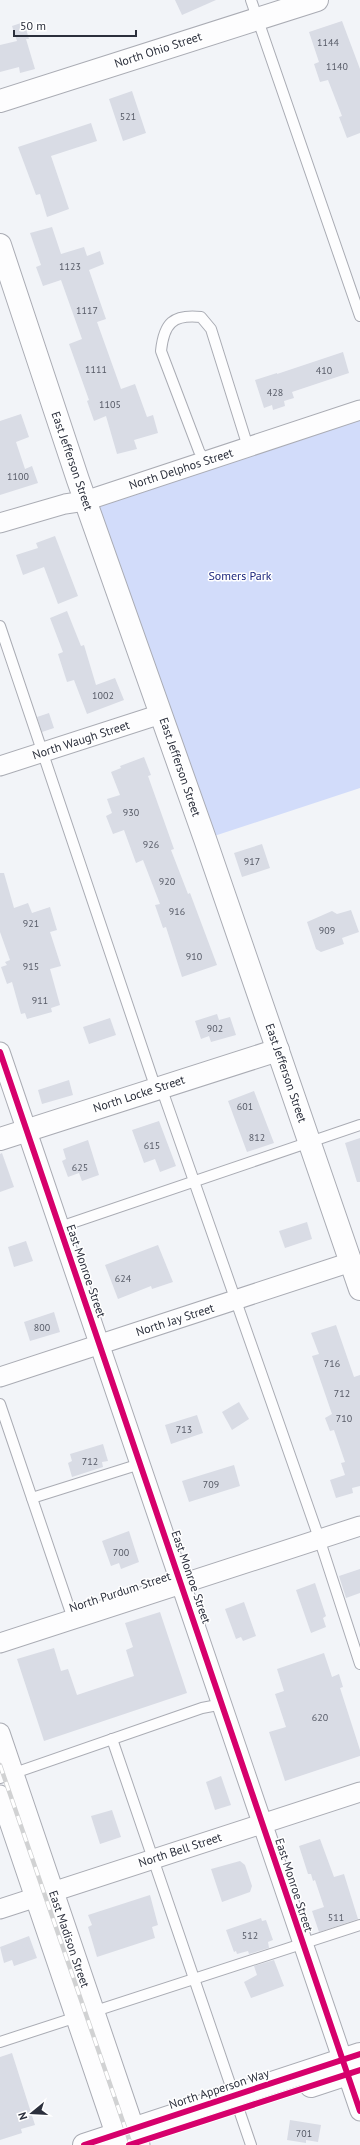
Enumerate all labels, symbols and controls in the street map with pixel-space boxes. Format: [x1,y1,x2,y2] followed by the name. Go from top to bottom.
[14,12,136,38] scale bar
[20,18,46,33] text: 50 m
[112,28,203,71] street label: North Ohio Street
[317,36,339,49] house number: 1144
[326,60,348,73] house number: 1140
[120,110,136,123] house number: 521
[59,260,81,273] house number: 1123
[76,304,98,317] house number: 1117
[85,363,107,376] house number: 1111
[316,364,333,377] house number: 410
[267,386,283,399] house number: 428
[99,398,121,411] house number: 1105
[48,409,96,512] street label: East Jefferson Street
[127,445,235,492] street label: North Delphos Street
[7,470,29,483] house number: 1100
[208,568,272,583] park label: Somers Park
[92,689,114,702] house number: 1002
[156,715,204,818] street label: East Jefferson Street
[30,717,131,762] street label: North Waugh Street
[123,806,140,819] house number: 930
[143,838,159,851] house number: 926
[244,855,260,868] house number: 917
[159,875,176,888] house number: 920
[169,905,185,918] house number: 916
[23,917,39,930] house number: 921
[319,924,335,937] house number: 909
[186,950,203,963] house number: 910
[23,960,39,973] house number: 915
[32,994,48,1007] house number: 911
[262,1021,310,1124] street label: East Jefferson Street
[207,1022,223,1035] house number: 902
[91,1072,187,1115] street label: North Locke Street
[237,1100,253,1113] house number: 601
[249,1131,265,1144] house number: 812
[144,1139,160,1152] house number: 615
[72,1161,88,1174] house number: 625
[63,1222,109,1319] street label: East Monroe Street
[115,1272,132,1285] house number: 624
[134,1300,216,1339] street label: North Jay Street
[34,1321,51,1334] house number: 800
[324,1357,340,1370] house number: 716
[334,1387,350,1400] house number: 712
[336,1412,353,1425] house number: 710
[176,1423,192,1436] house number: 713
[82,1455,98,1468] house number: 712
[203,1478,219,1491] house number: 709
[168,1528,214,1625] street label: East Monroe Street
[113,1546,130,1559] house number: 700
[67,1568,173,1615] street label: North Purdum Street
[312,1711,329,1724] house number: 620
[136,1829,223,1870] street label: North Bell Street
[272,1836,317,1934] street label: East Monroe Street
[46,1888,93,1989] street label: East Madison Street
[328,1911,344,1924] house number: 511
[242,1929,258,1942] house number: 512
[167,2065,271,2112] street label: North Apperson Way
[12,2093,52,2133] north arrow
[15,2110,30,2122] text: N
[296,2127,312,2140] house number: 701

